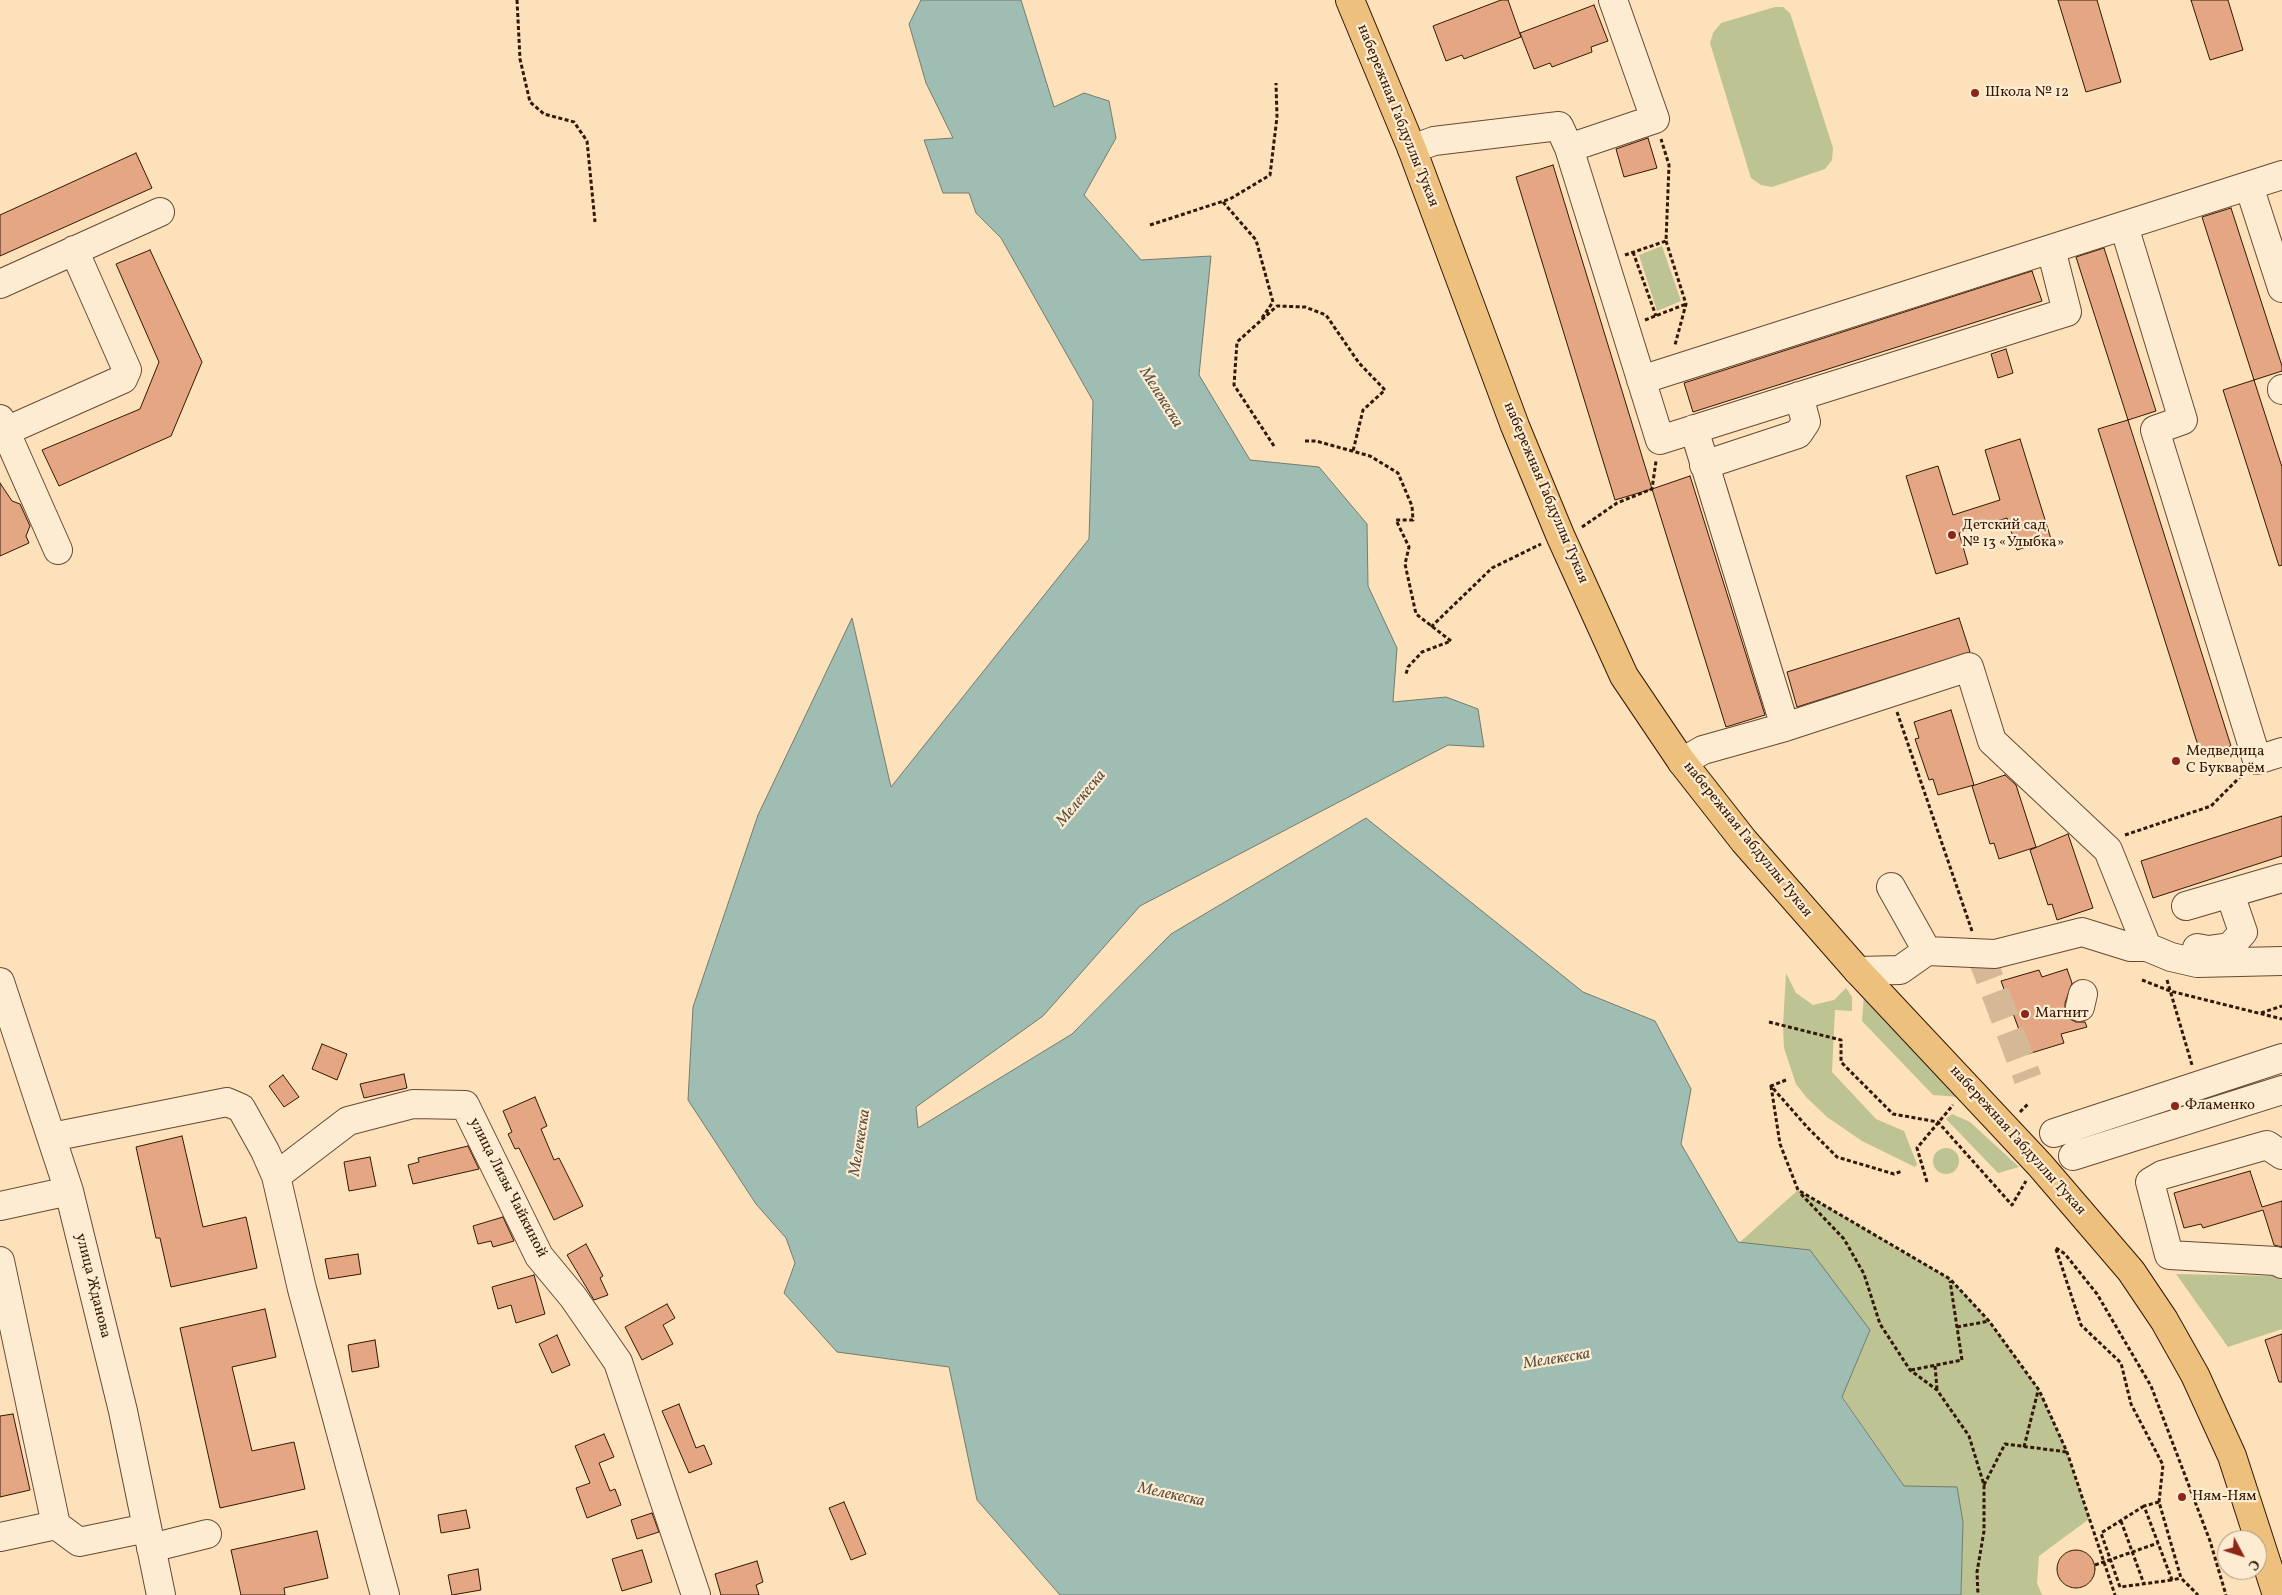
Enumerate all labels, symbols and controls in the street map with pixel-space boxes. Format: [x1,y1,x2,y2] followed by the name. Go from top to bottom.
[1352,22,1442,210] street label: набережная Габдуллы Тукая
[1985,84,2069,102] place label: Школа № 12
[1969,87,1981,99] marker: Школа № 12
[1134,364,1186,432] water label: Мелекеска
[1499,400,1591,586] street label: набережная Габдуллы Тукая
[1962,517,2064,552] place label: Детский сад № 13 «Улыбка»
[1946,529,1958,541] marker: Детский сад № 13 «Улыбка»
[2186,743,2265,778] place label: Медведица С Букварём
[2170,755,2182,767] marker: Медведица С Букварём
[1679,759,1815,921] street label: набережная Габдуллы Тукая
[1053,767,1111,831] water label: Мелекеска
[2035,1005,2089,1023] place label: Магнит
[2019,1008,2031,1020] marker: Магнит
[1945,1063,2089,1219] street label: набережная Габдуллы Тукая
[2185,1097,2255,1115] place label: Фламенко
[2169,1100,2181,1112] marker: Фламенко
[846,1108,876,1178] water label: Мелекеска
[464,1115,550,1261] street label: улица Лизы Чайкиной
[70,1232,114,1340] street label: улица Жданова
[1522,1345,1592,1375] water label: Мелекеска
[1136,1480,1206,1512] water label: Мелекеска
[2192,1488,2257,1506] place label: Ням-Ням
[2176,1491,2188,1503] marker: Ням-Ням
[2217,1530,2267,1580] north arrow
[2243,1555,2263,1574] text: С

